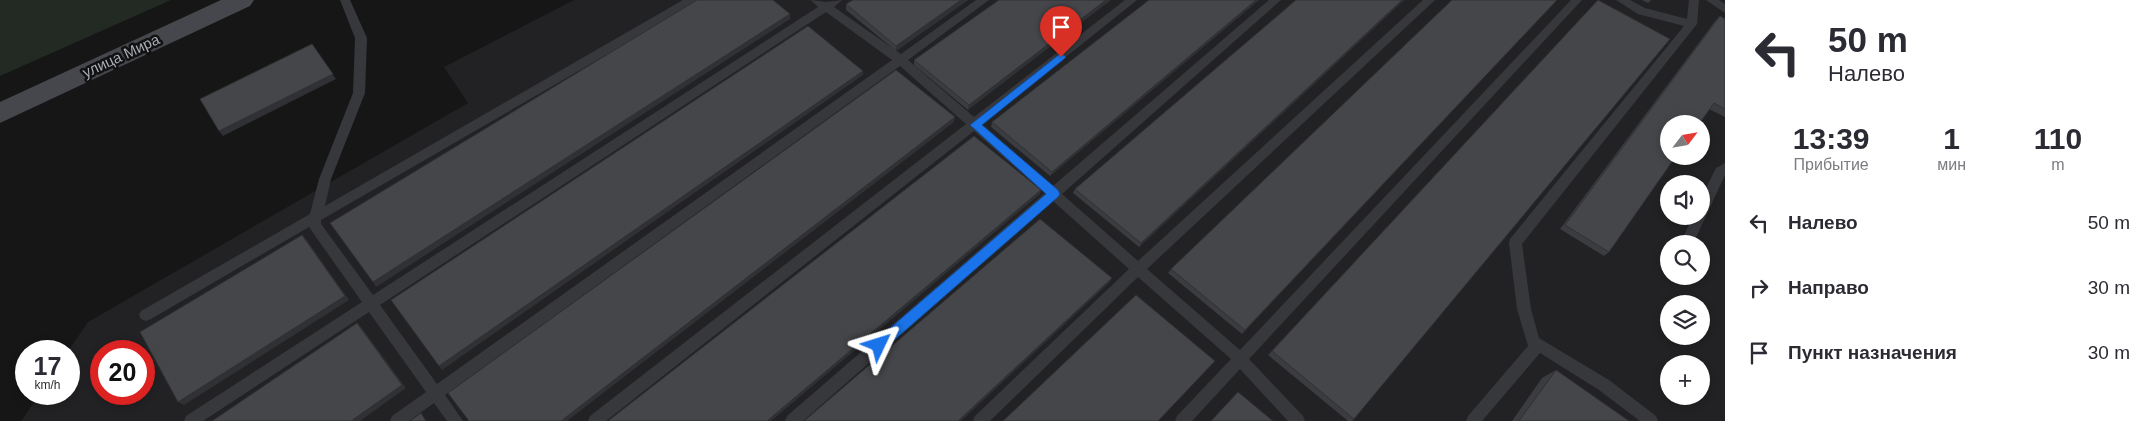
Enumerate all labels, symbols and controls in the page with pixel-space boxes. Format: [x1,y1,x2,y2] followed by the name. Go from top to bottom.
[1040,6,1082,57] pin
[1047,13,1075,41] icon: arrive
[1745,20,1810,85] icon: left
[1828,20,1908,59] text: 50 m
[80,30,163,81] street label: улица Мира
[1828,61,1905,86] text: Налево
[1660,115,1710,165] north arrow
[1660,115,1710,405] map controls
[1793,122,1870,155] text: 13:39
[1943,122,1960,155] text: 1
[2034,122,2082,155] text: 110
[1794,156,1869,173] text: Прибытие
[1937,156,1966,173] text: мин
[2051,156,2065,173] text: m
[1660,175,1710,225] button: sound
[1745,209,1773,237] icon: left
[1788,212,1858,233] text: Налево
[2088,212,2130,233] text: 50 m
[1660,235,1710,285] button: search
[1745,274,1773,302] icon: right
[1788,277,1869,298] text: Направо
[2088,277,2130,298] text: 30 m
[1660,295,1710,345] button: layers
[852,318,904,370] position arrow
[1745,339,1773,367] icon: arrive
[90,340,155,405] speed limit sign: 20
[1788,342,1957,363] text: Пункт назначения
[2088,342,2130,363] text: 30 m
[34,352,61,380] text: 17
[1660,355,1710,405] button: +
[34,378,61,392] text: km/h

